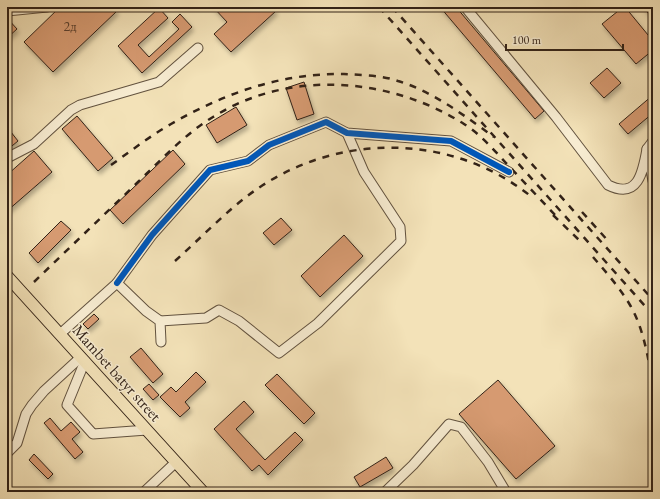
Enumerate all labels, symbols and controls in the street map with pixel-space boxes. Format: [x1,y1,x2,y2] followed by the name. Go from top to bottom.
[63,17,77,35] house number: 2д
[506,26,623,52] scale bar
[512,32,542,48] text: 100 m
[68,320,166,426] street label: Mambet batyr street

